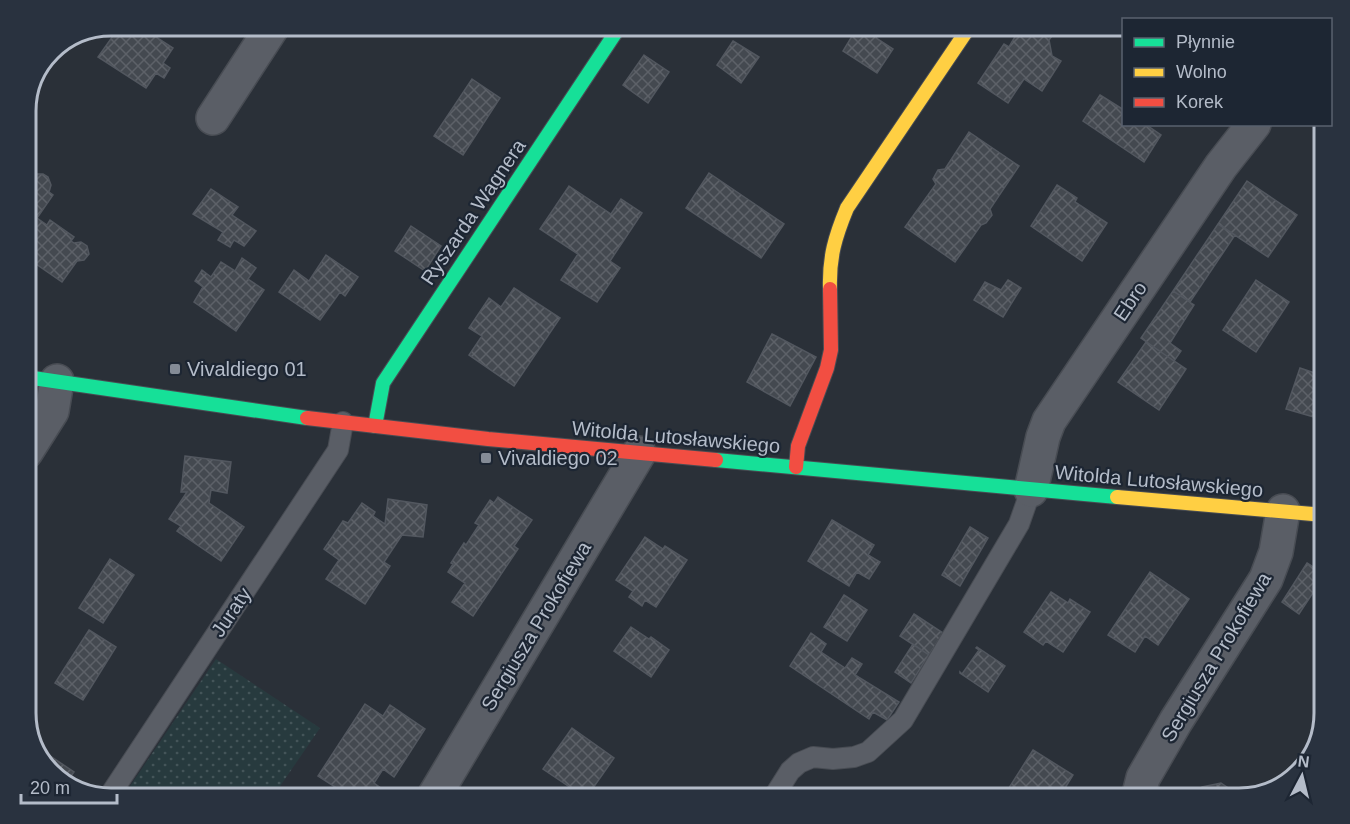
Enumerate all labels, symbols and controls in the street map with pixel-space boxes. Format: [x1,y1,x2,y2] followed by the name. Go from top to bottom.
[1122,18,1332,126] legend
[1176,32,1235,52] text: Płynnie
[1176,62,1227,82] text: Wolno
[1176,92,1224,112] text: Korek
[416,134,530,289] street label: Ryszarda Wagnera
[1109,277,1151,325] street label: Ebro
[187,358,307,380] place label: Vivaldiego 01
[168,362,182,376] marker: Vivaldiego 01
[571,417,781,457] street label: Witolda Lutosławskiego
[498,447,618,469] place label: Vivaldiego 02
[479,451,493,465] marker: Vivaldiego 02
[1054,461,1264,501] street label: Witolda Lutosławskiego
[477,537,596,715] street label: Sergiusza Prokofiewa
[1157,568,1276,746] street label: Sergiusza Prokofiewa
[207,583,255,641] street label: Juraty
[1272,746,1332,806] north arrow
[1297,752,1311,771] text: N
[21,767,117,805] scale bar
[30,778,70,798] text: 20 m

